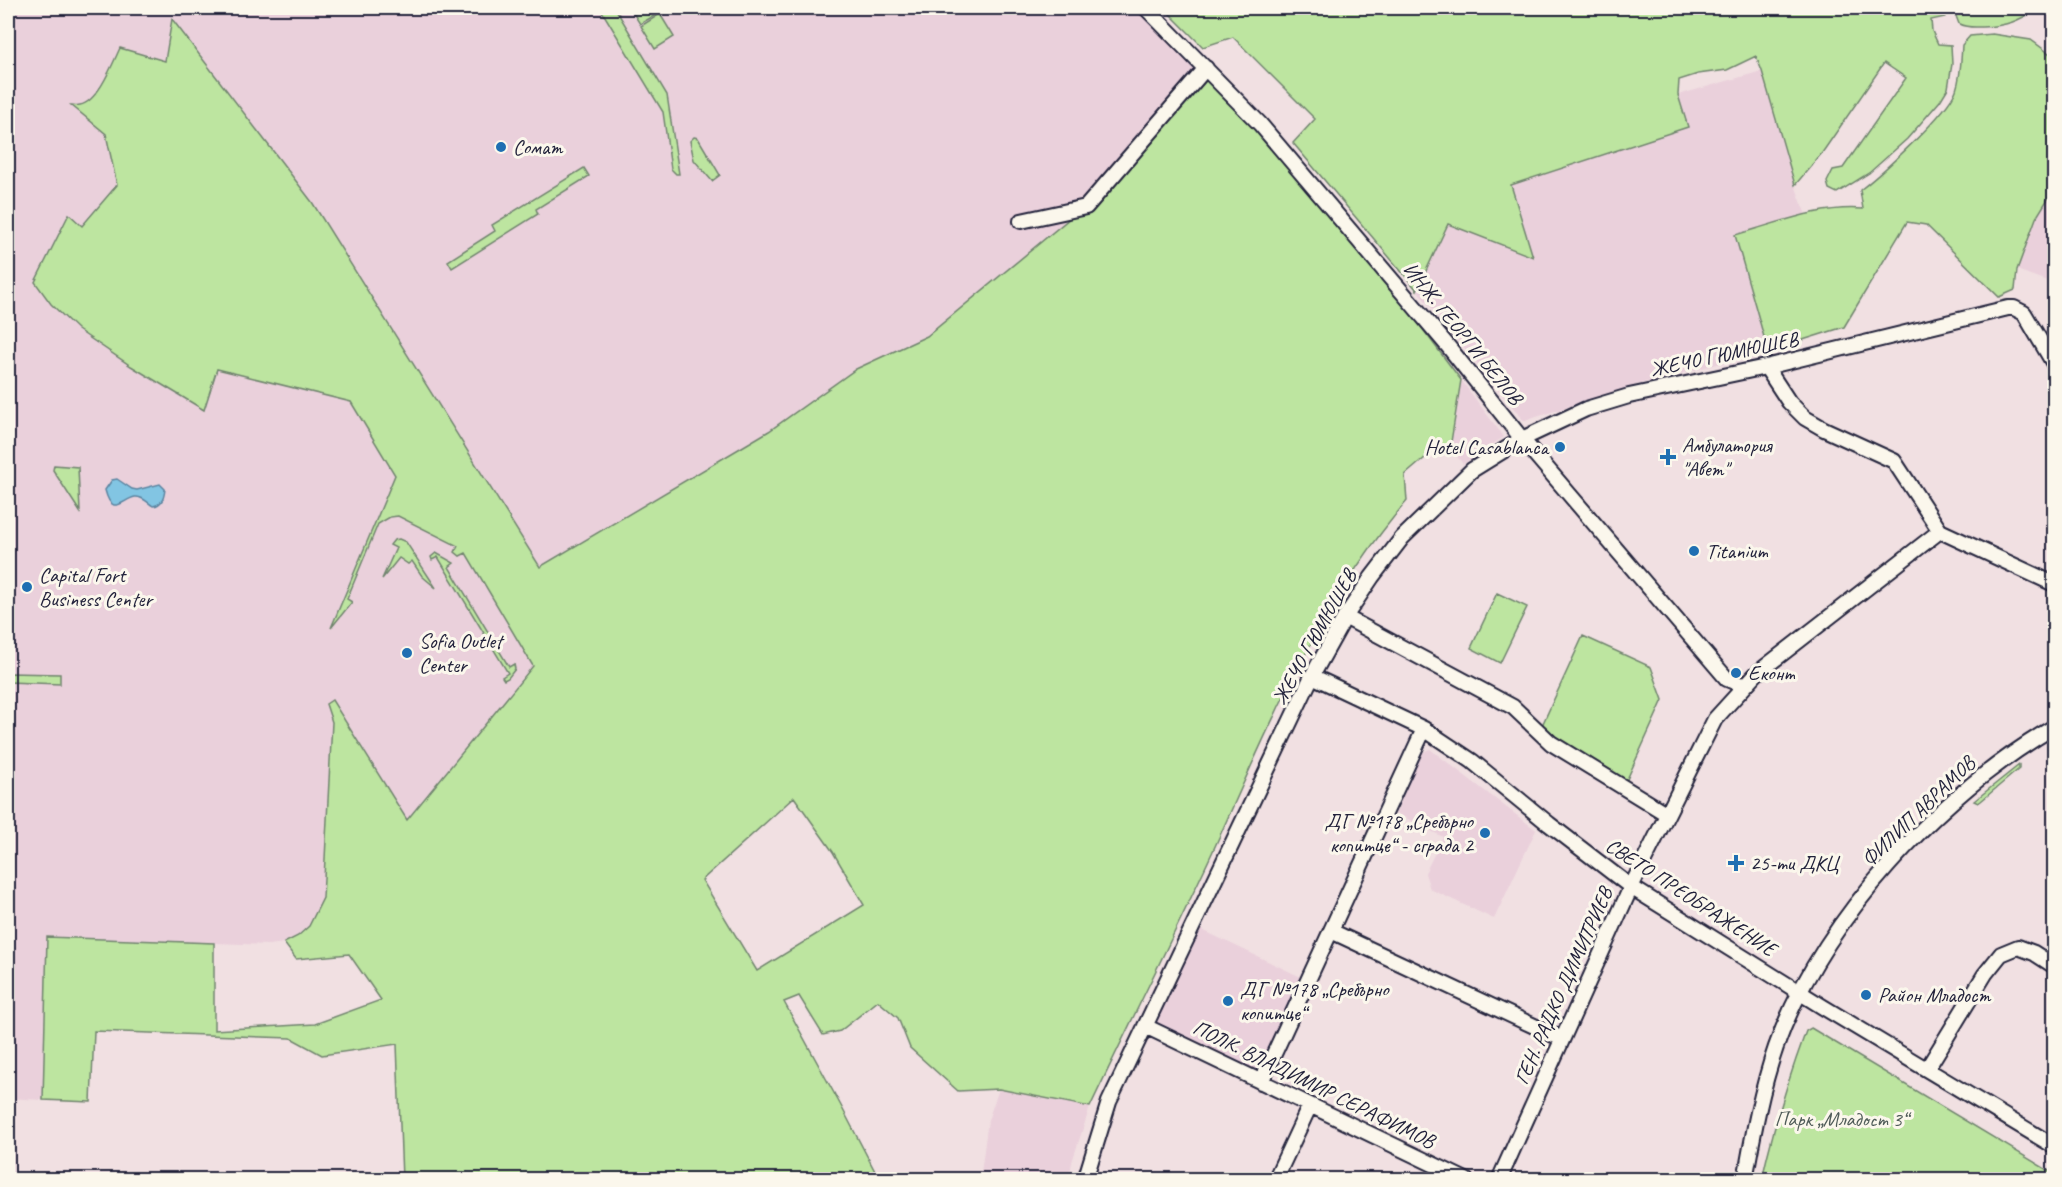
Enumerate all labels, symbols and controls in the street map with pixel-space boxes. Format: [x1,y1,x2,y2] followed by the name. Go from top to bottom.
[513,134,563,160] place label: Сомат
[494,140,508,154] marker: Сомат
[1398,257,1530,411] street label: ИНЖ. ГЕОРГИ БЕЛОВ
[1648,325,1803,382] street label: ЖЕЧО ГЮМЮШЕВ
[1682,432,1773,482] place label: Амбулатория "Авет"
[1425,434,1550,460] place label: Hotel Casablanca
[1553,440,1567,454] marker: Hotel Casablanca
[1659,448,1677,466] marker: Амбулатория "Авет"
[1706,538,1769,564] place label: Titanium
[1687,544,1701,558] marker: Titanium
[39,562,154,612] place label: Capital Fort Business Center
[1266,563,1363,709] street label: ЖЕЧО ГЮМЮШЕВ
[20,580,34,594] marker: Capital Fort Business Center
[419,628,505,678] place label: Sofia Outlet Center
[400,646,414,660] marker: Sofia Outlet Center
[1748,660,1796,686] place label: Еконт
[1729,666,1743,680] marker: Еконт
[1856,749,1982,872] street label: ФИЛИП АВРАМОВ
[1324,808,1475,858] place label: ДГ №178 „Сребърно копитце“ - сграда 2
[1478,826,1492,840] marker: ДГ №178 „Сребърно копитце“ - сграда 2
[1601,832,1783,963] street label: СВЕТО ПРЕОБРАЖЕНИЕ
[1750,850,1841,876] place label: 25-ти ДКЦ
[1727,854,1745,872] marker: 25-ти ДКЦ
[1508,881,1619,1088] street label: ГЕН. РАДКО ДИМИТРИЕВ
[1240,976,1390,1026] place label: ДГ №178 „Сребърно копитце“
[1878,982,1991,1008] place label: Район Младост
[1859,988,1873,1002] marker: Район Младост
[1221,994,1235,1008] marker: ДГ №178 „Сребърно копитце“
[1189,1014,1441,1155] street label: ПОЛК. ВЛАДИМИР СЕРАФИМОВ
[1775,1106,1912,1132] park label: Парк „Младост 3“

